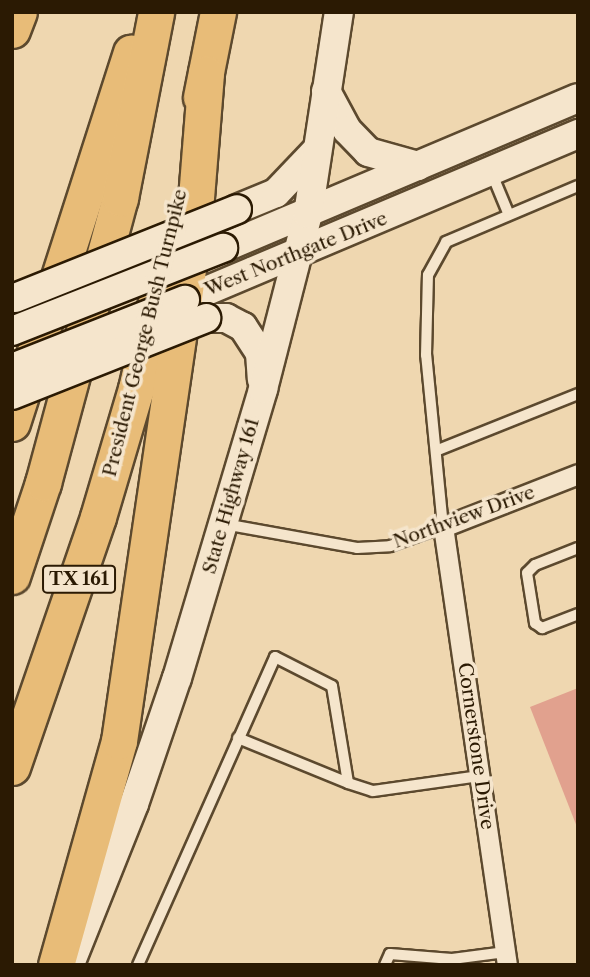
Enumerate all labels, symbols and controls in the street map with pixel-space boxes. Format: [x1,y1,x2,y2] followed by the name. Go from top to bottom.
[98,187,192,479] street label: President George Bush Turnpike
[201,207,391,301] street label: West Northgate Drive
[198,415,264,577] street label: State Highway 161
[390,481,538,553] street label: Northview Drive
[41,564,118,594] road number: TX 161
[453,661,499,831] street label: Cornerstone Drive

